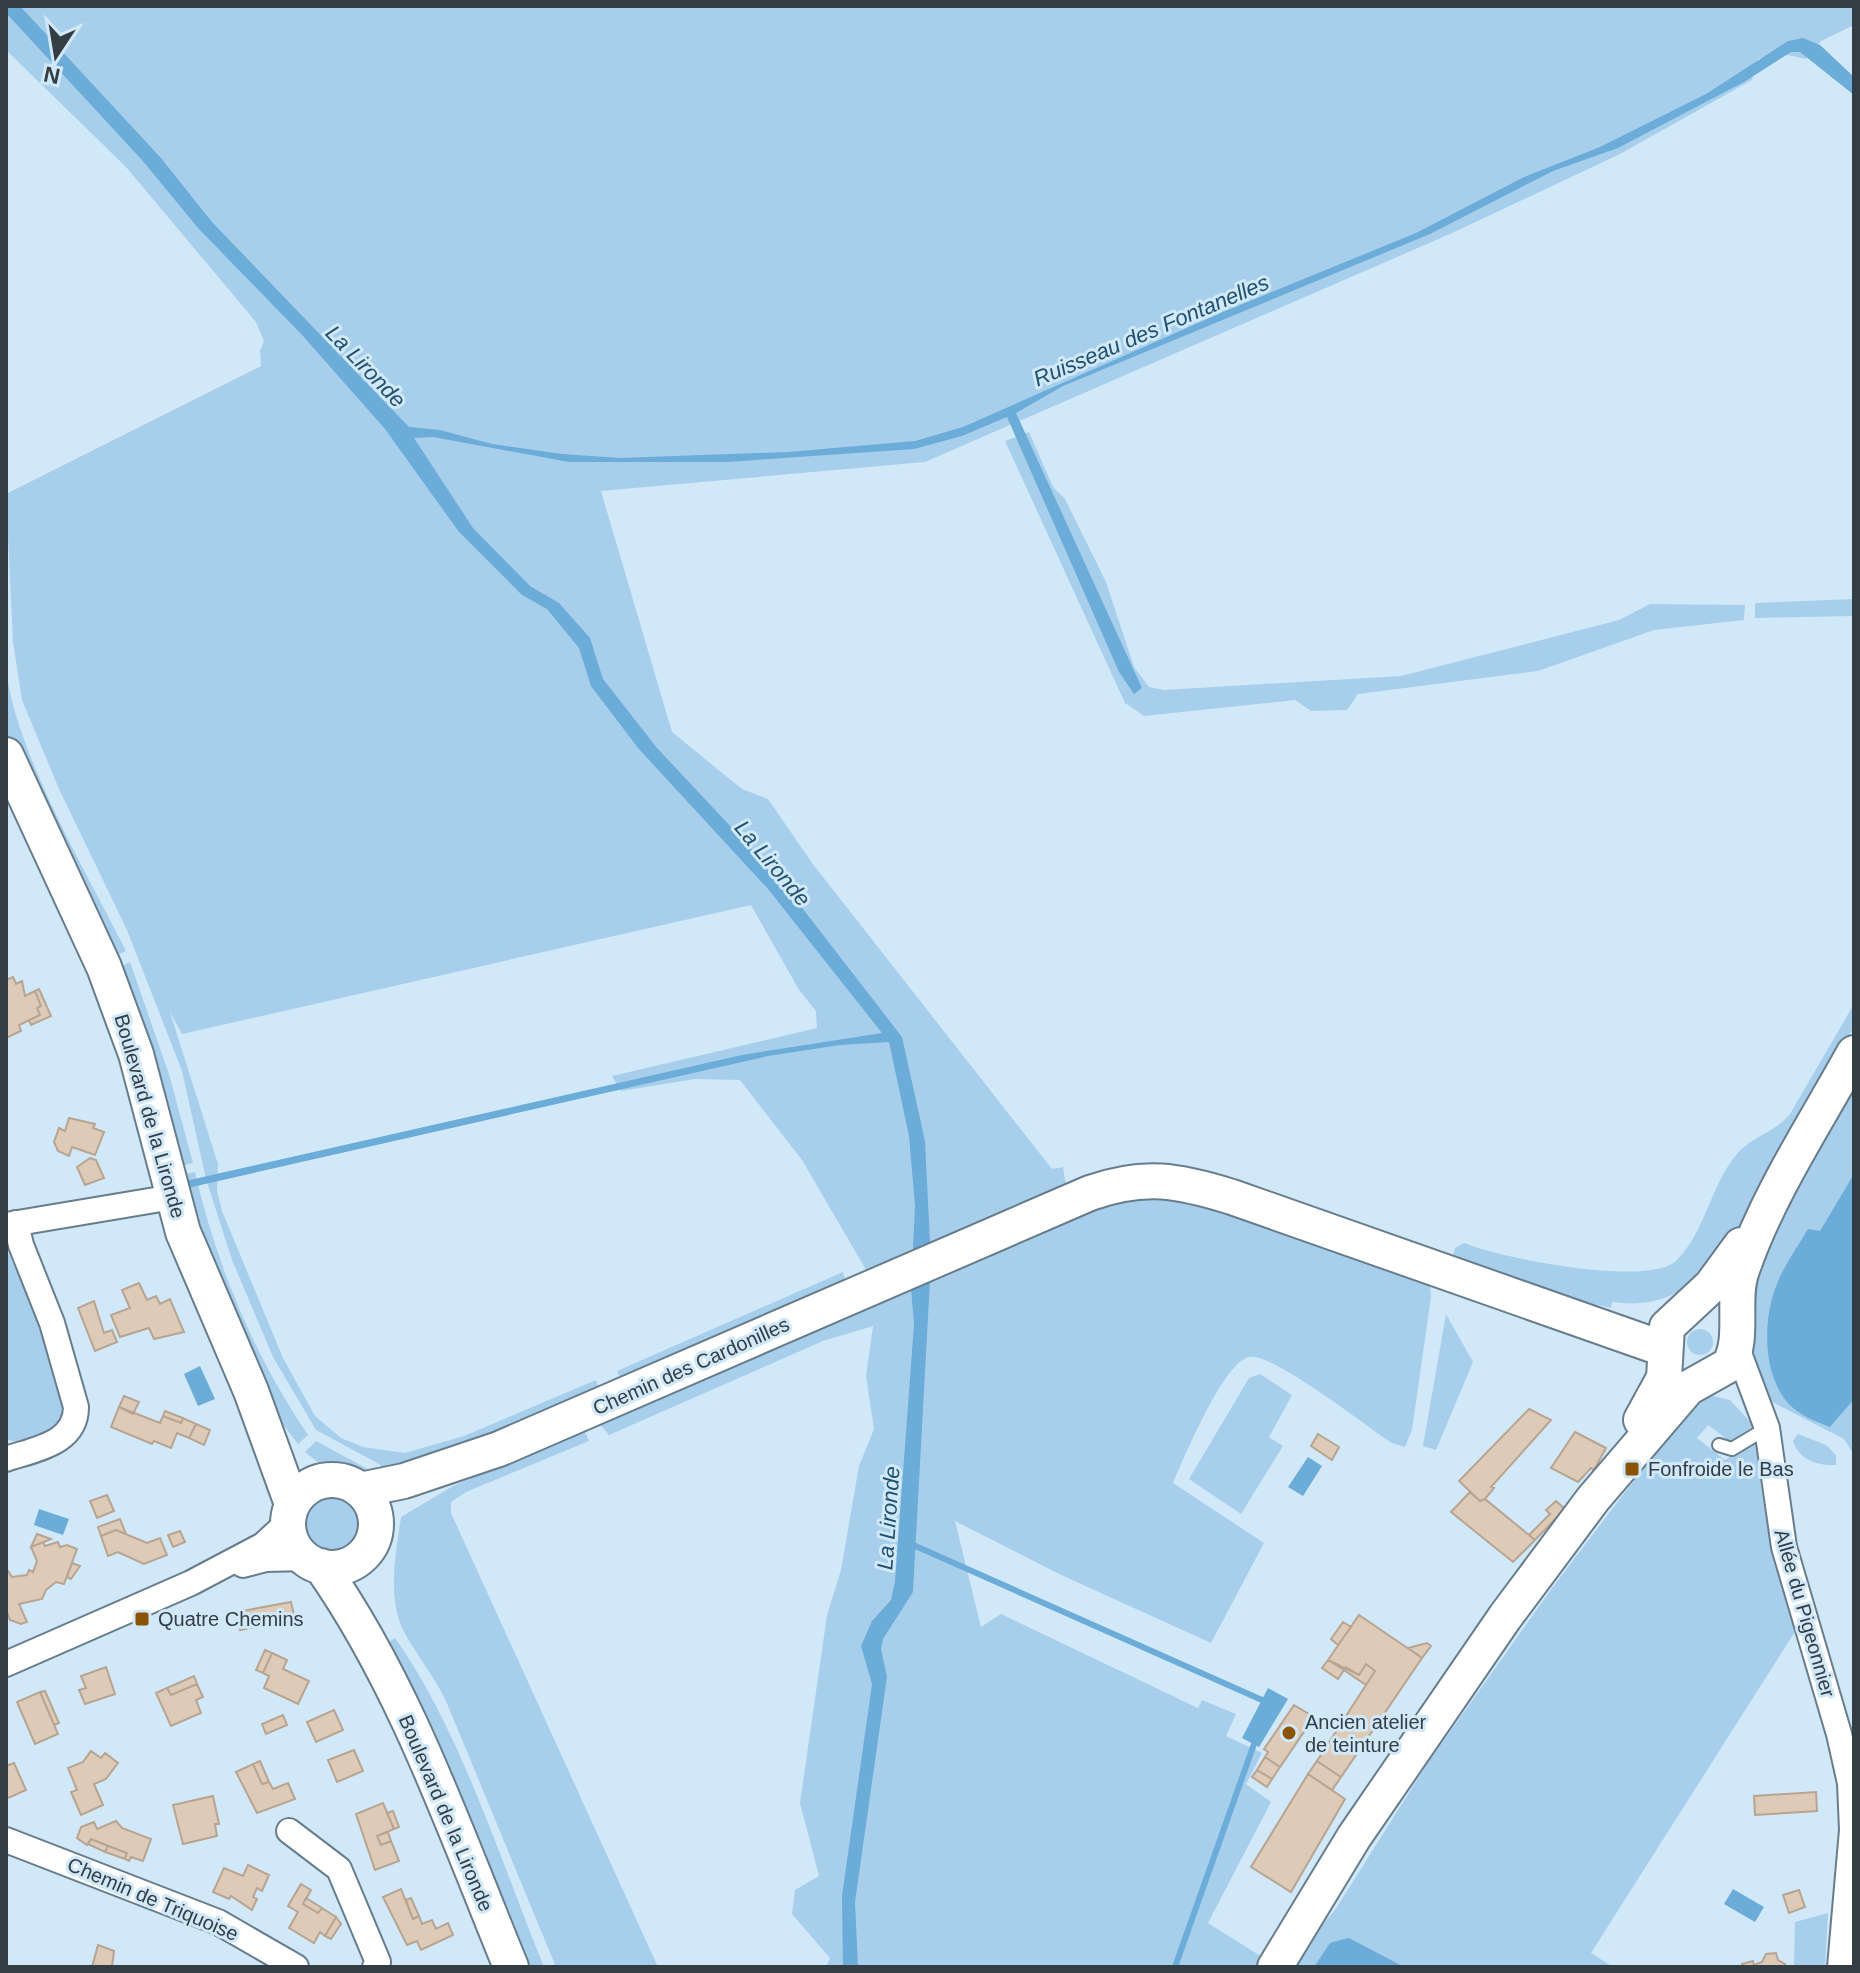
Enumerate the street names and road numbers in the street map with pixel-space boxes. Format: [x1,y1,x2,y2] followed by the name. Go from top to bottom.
[110,1011,190,1221] street label: Boulevard de la Lironde
[590,1313,792,1419] street label: Chemin des Cardonilles
[1771,1527,1840,1700] street label: Allée du Pigeonnier
[395,1711,497,1915] street label: Boulevard de la Lironde
[64,1853,242,1945] street label: Chemin de Triquoise

